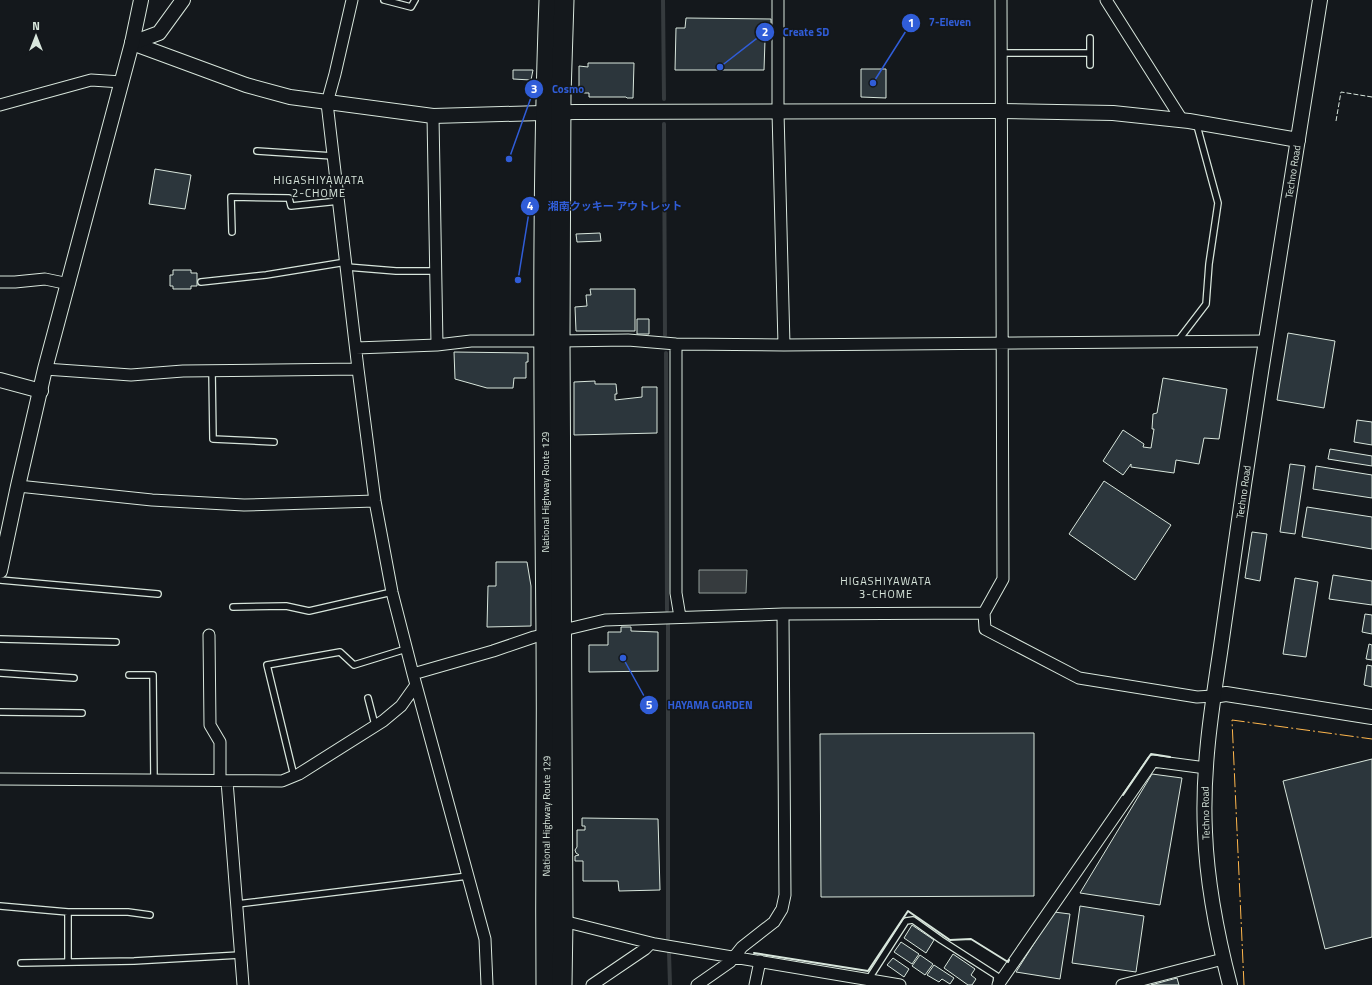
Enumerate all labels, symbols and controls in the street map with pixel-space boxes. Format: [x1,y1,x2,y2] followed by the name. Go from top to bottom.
[901,11,979,34] callout: 7-Eleven
[908,13,914,32] text: 1
[929,14,971,30] text: 7-Eleven
[16,16,56,56] north arrow
[32,18,40,34] text: N
[755,20,837,43] callout: Create SD
[762,22,768,41] text: 2
[783,24,829,40] text: Create SD
[524,77,592,100] callout: Cosmo
[531,79,537,98] text: 3
[552,81,584,97] text: Cosmo
[1281,144,1305,199] street label: Techno Road
[273,172,365,201] district label: HIGASHIYAWATA 2-CHOME
[520,195,691,218] callout: 湘南クッキー アウトレット
[527,196,534,215] text: 4
[548,198,682,214] text: 湘南クッキー アウトレット
[538,431,553,552] street label: National Highway Route 129
[1232,464,1255,520] street label: Techno Road
[840,573,932,602] district label: HIGASHIYAWATA 3-CHOME
[639,694,760,717] callout: HAYAMA GARDEN
[646,695,653,714] text: 5
[667,697,753,713] text: HAYAMA GARDEN
[539,755,554,877] street label: National Highway Route 129
[1198,786,1213,840] street label: Techno Road

